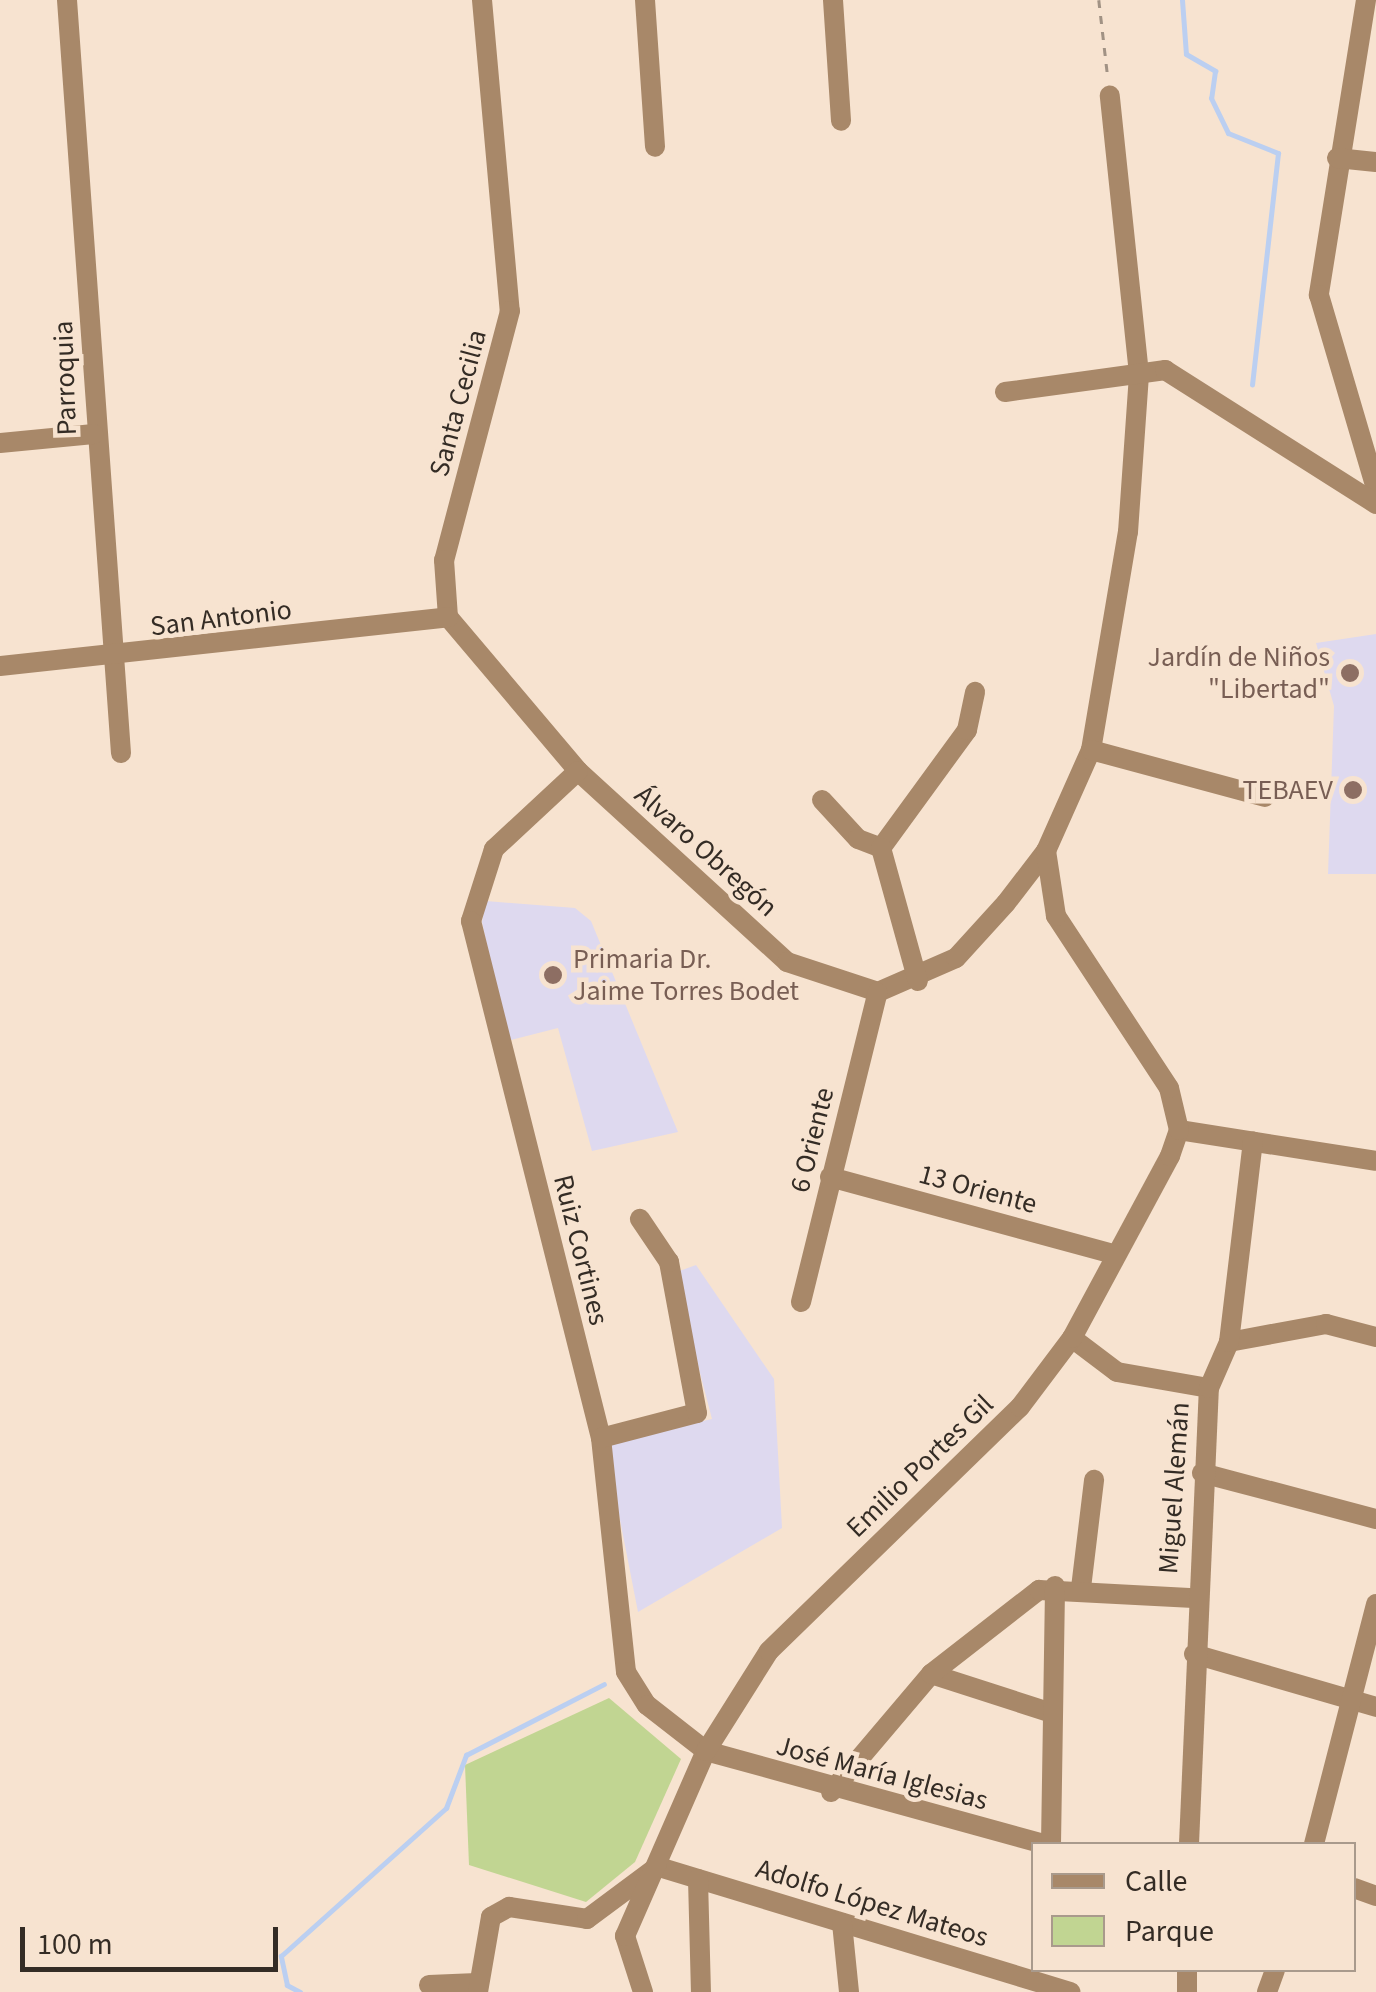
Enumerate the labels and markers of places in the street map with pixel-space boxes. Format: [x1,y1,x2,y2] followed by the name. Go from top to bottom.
[1148,640,1330,706] place label: Jardín de Niños "Libertad"
[1339,662,1361,684] marker: Jardín de Niños "Libertad"
[1242,773,1333,807] place label: TEBAEV
[1342,779,1364,801] marker: TEBAEV
[573,942,799,1008] place label: Primaria Dr. Jaime Torres Bodet
[542,964,564,986] marker: Primaria Dr. Jaime Torres Bodet

